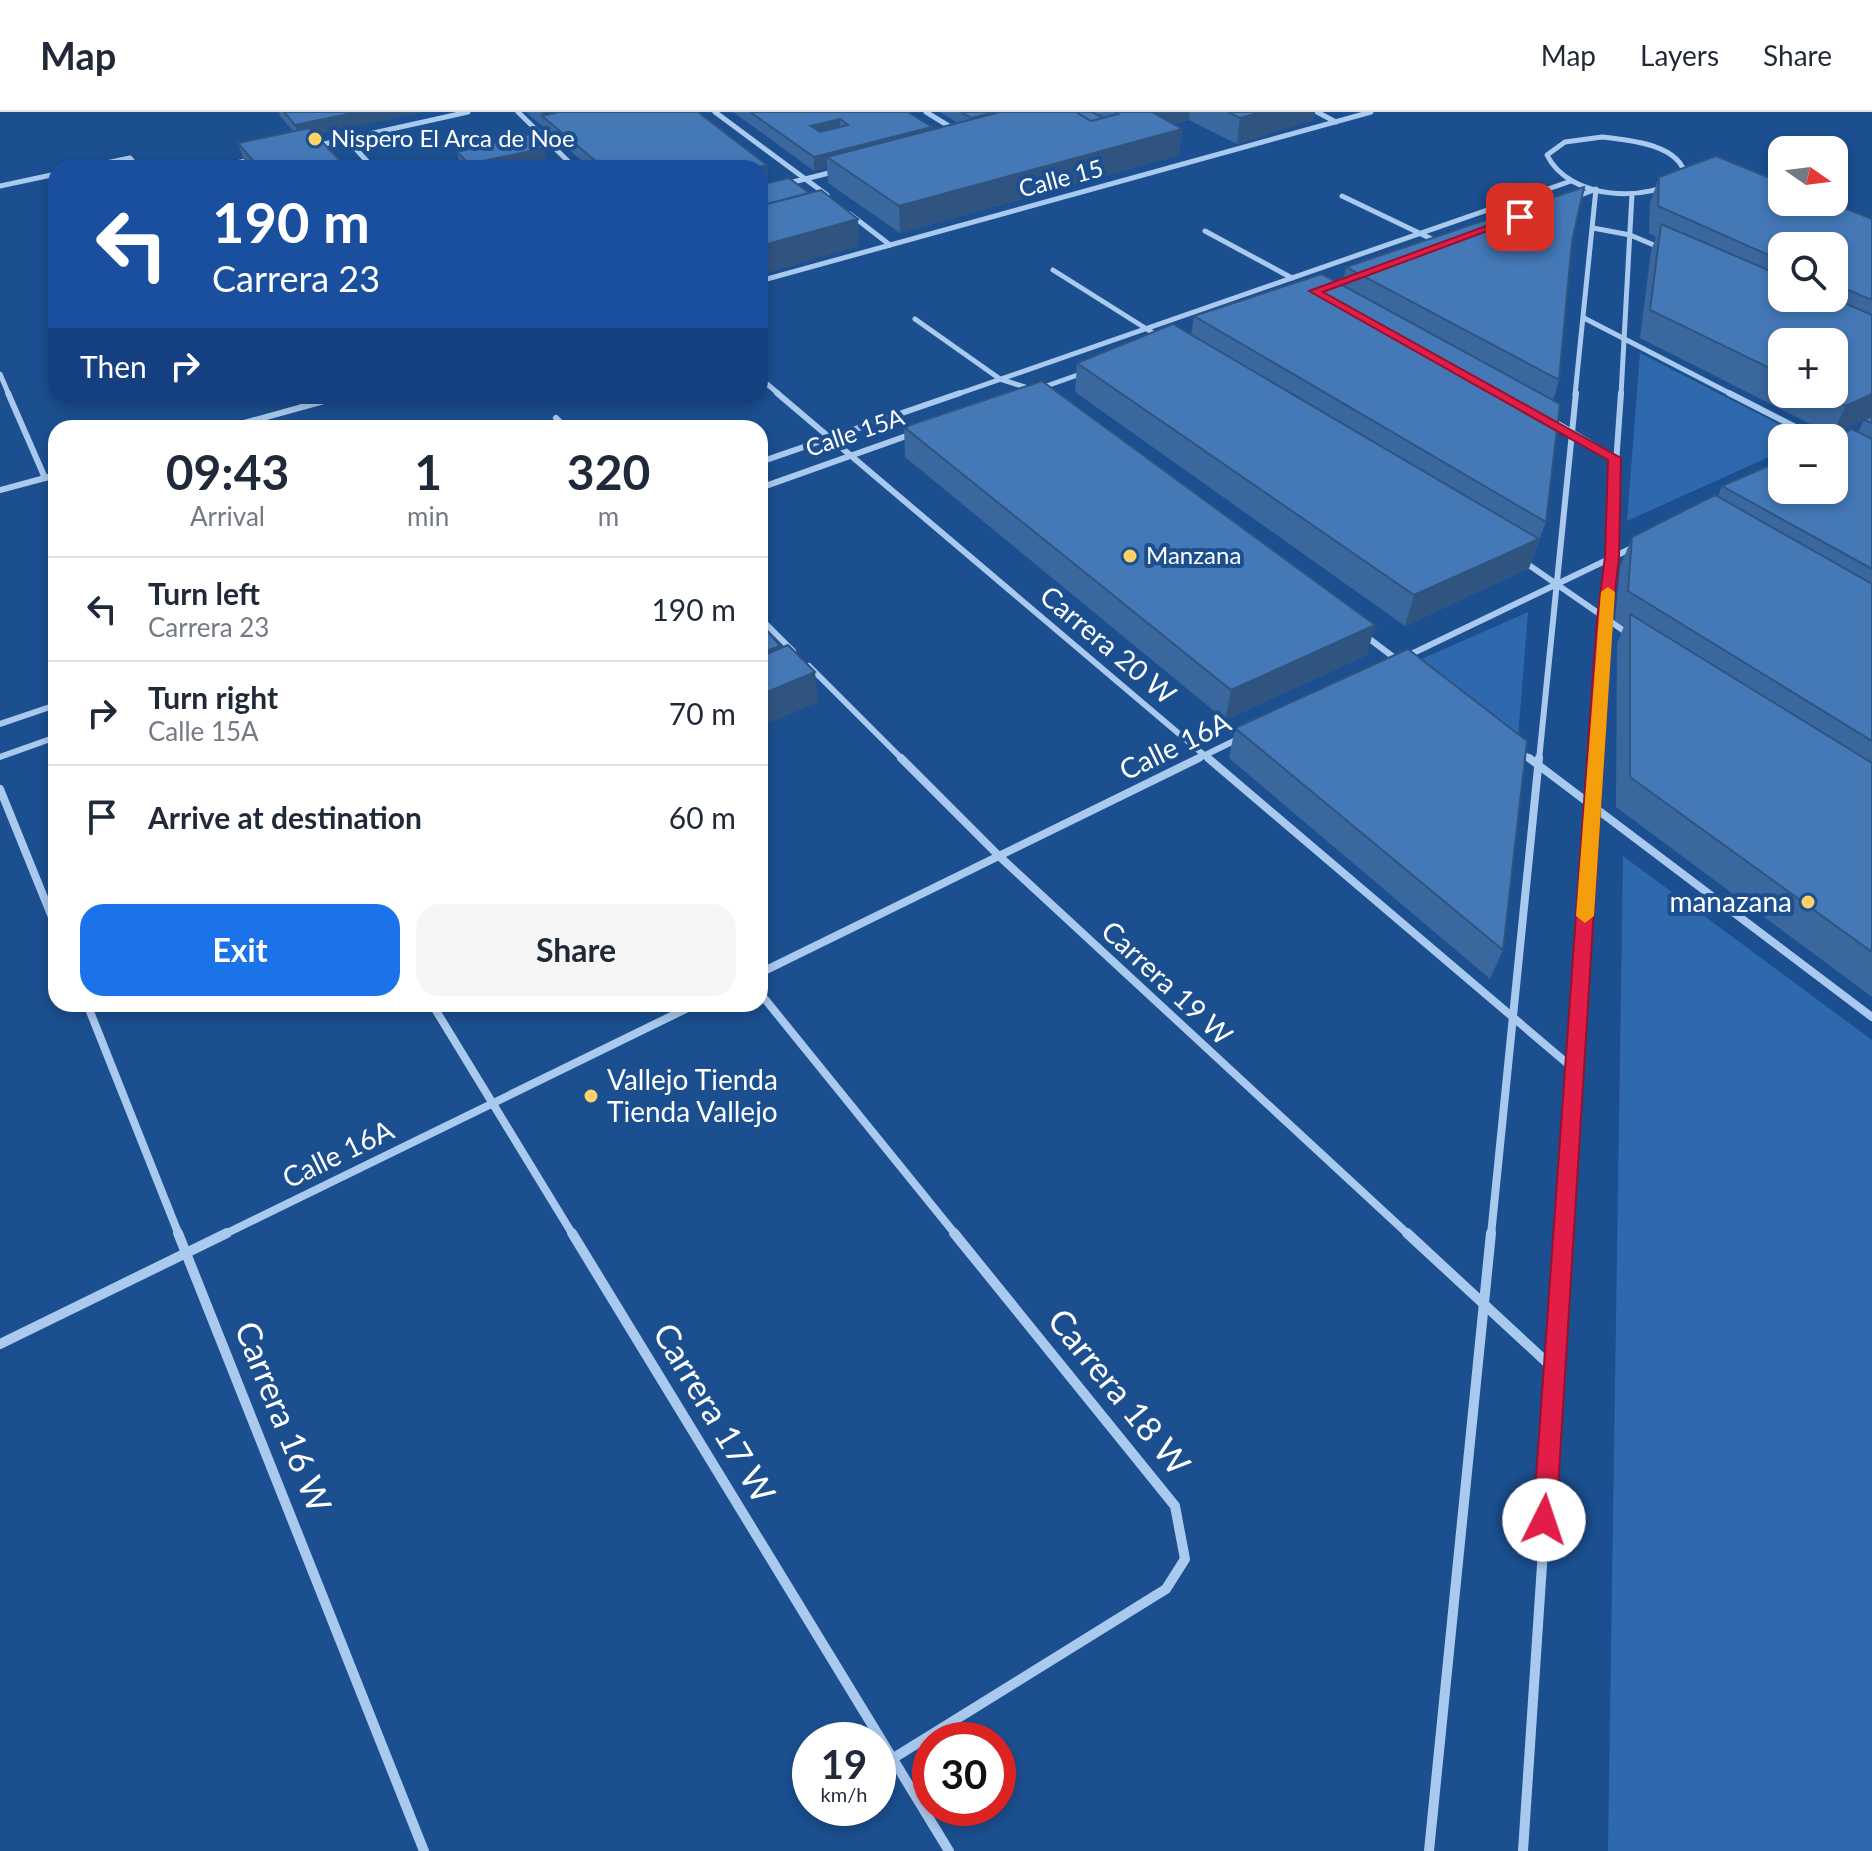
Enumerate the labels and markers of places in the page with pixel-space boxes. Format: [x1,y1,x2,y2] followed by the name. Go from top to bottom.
[331,123,575,152] place label: Nispero El Arca de Noe
[306,130,324,148] marker: Nispero El Arca de Noe
[1486,183,1554,251] pin
[1146,540,1241,569] place label: Manzana
[1121,547,1139,565] marker: Manzana
[1669,884,1792,918] place label: manazana
[1799,893,1817,911] marker: manazana
[607,1062,778,1128] place label: Vallejo Tienda Tienda Vallejo
[582,1087,600,1105] marker: Vallejo Tienda Tienda Vallejo

